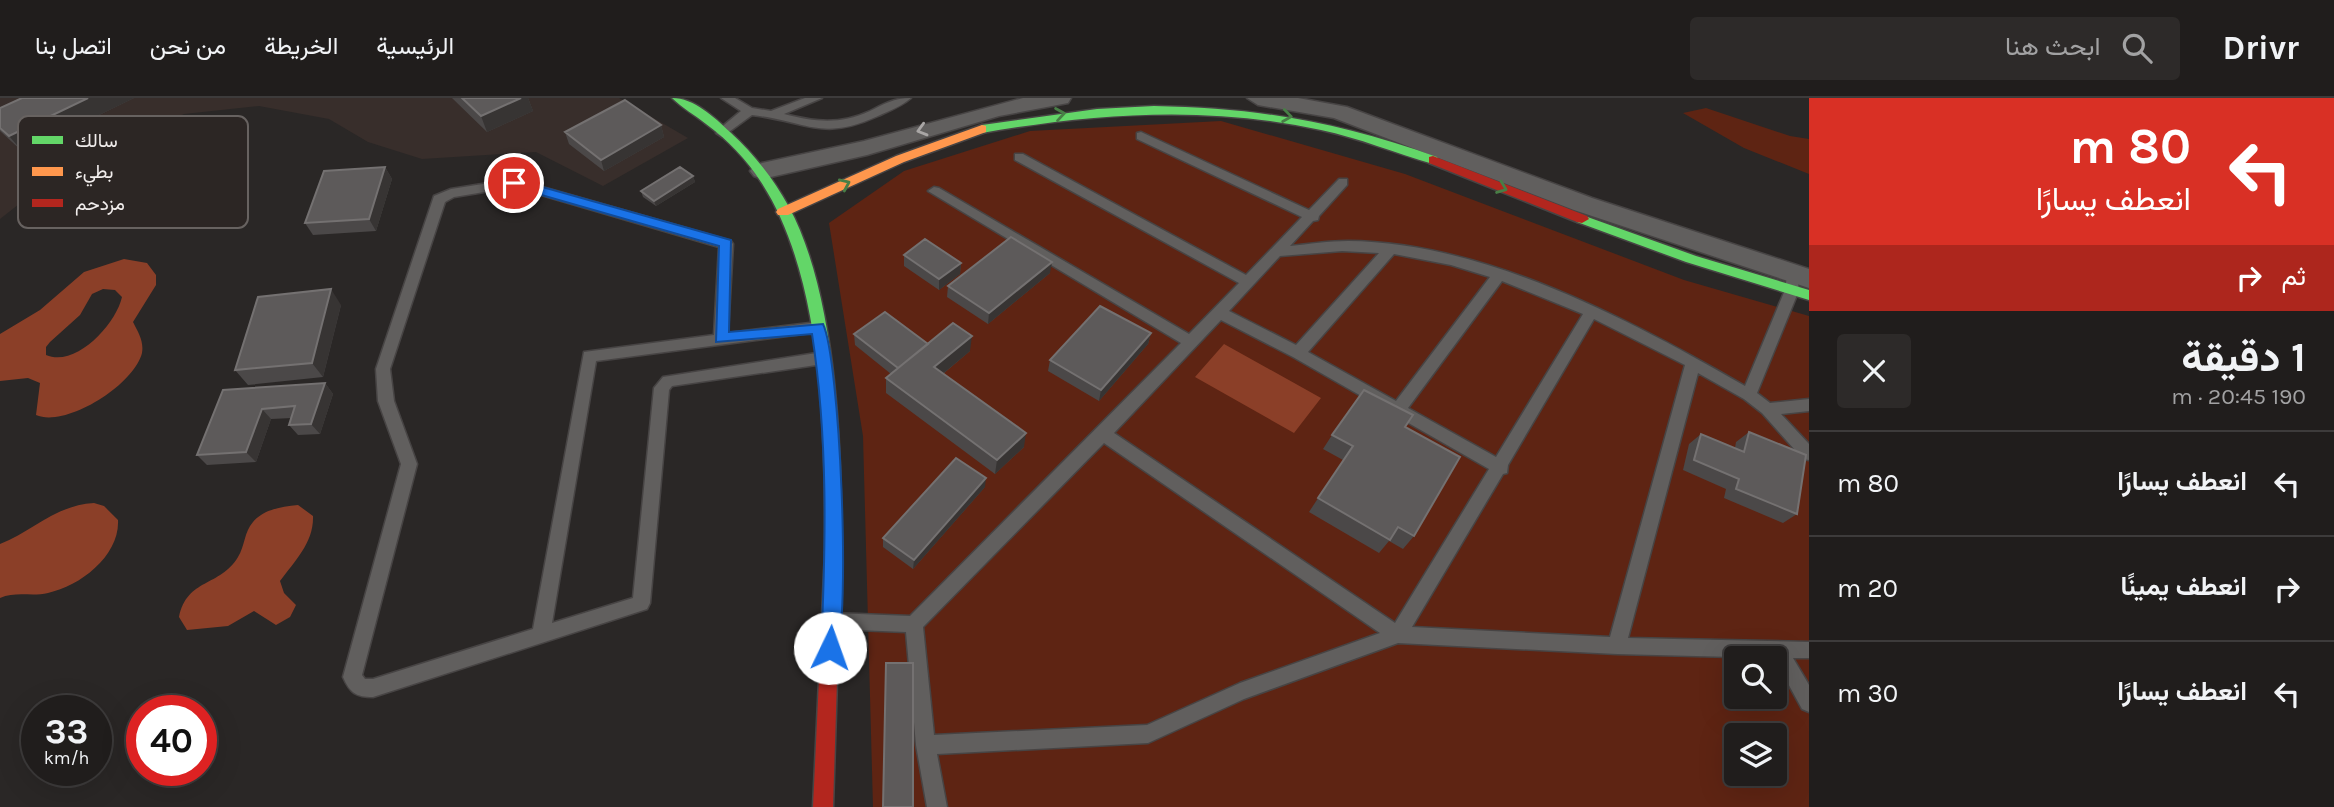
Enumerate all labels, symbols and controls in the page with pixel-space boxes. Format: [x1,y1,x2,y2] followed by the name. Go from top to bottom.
[1690,17,2180,80] search box
[2118,29,2156,67] icon: search
[2222,29,2299,67] text: Drivr
[2005,31,2100,62] text: ابحث هنا
[35,32,112,60] text: اتصل بنا
[150,32,226,60] text: من نحن
[264,32,338,60] text: الخريطة
[376,32,454,60] text: الرئيسية
[1054,107,1066,122] one-way arrow
[1281,109,1293,124] one-way arrow
[18,116,248,228] legend
[2069,118,2191,175] text: 80 m
[917,122,929,137] one-way arrow
[2215,126,2306,217] icon: left
[75,130,118,152] text: سالك
[484,153,544,213] pin
[75,161,113,187] text: بطيء
[495,164,533,202] icon: arrive
[838,178,850,192] one-way arrow
[1496,180,1508,194] one-way arrow
[2036,181,2191,218] text: انعطف يسارًا
[75,193,125,216] text: مزدحم
[2230,259,2268,297] icon: right
[2282,261,2306,292] text: ثم
[2181,332,2306,382] text: 1 دقيقة
[1837,334,1911,408] button: close
[2171,383,2306,410] text: 190 m · 20:45
[2268,465,2306,503] icon: left
[2117,466,2247,497] text: انعطف يسارًا
[1837,468,1899,499] text: 80 m
[2268,570,2306,608] icon: right
[2121,571,2247,602] text: انعطف يمينًا
[1837,573,1898,604] text: 20 m
[793,611,867,685] position arrow
[1724,646,1787,786] map controls
[1724,646,1787,709] button: search
[2268,675,2306,713] icon: left
[2117,676,2247,707] text: انعطف يسارًا
[1837,678,1898,709] text: 30 m
[126,695,217,786] speed limit sign: 40
[45,711,88,752] text: 33
[1724,723,1787,786] button: layers
[44,747,89,769] text: km/h

